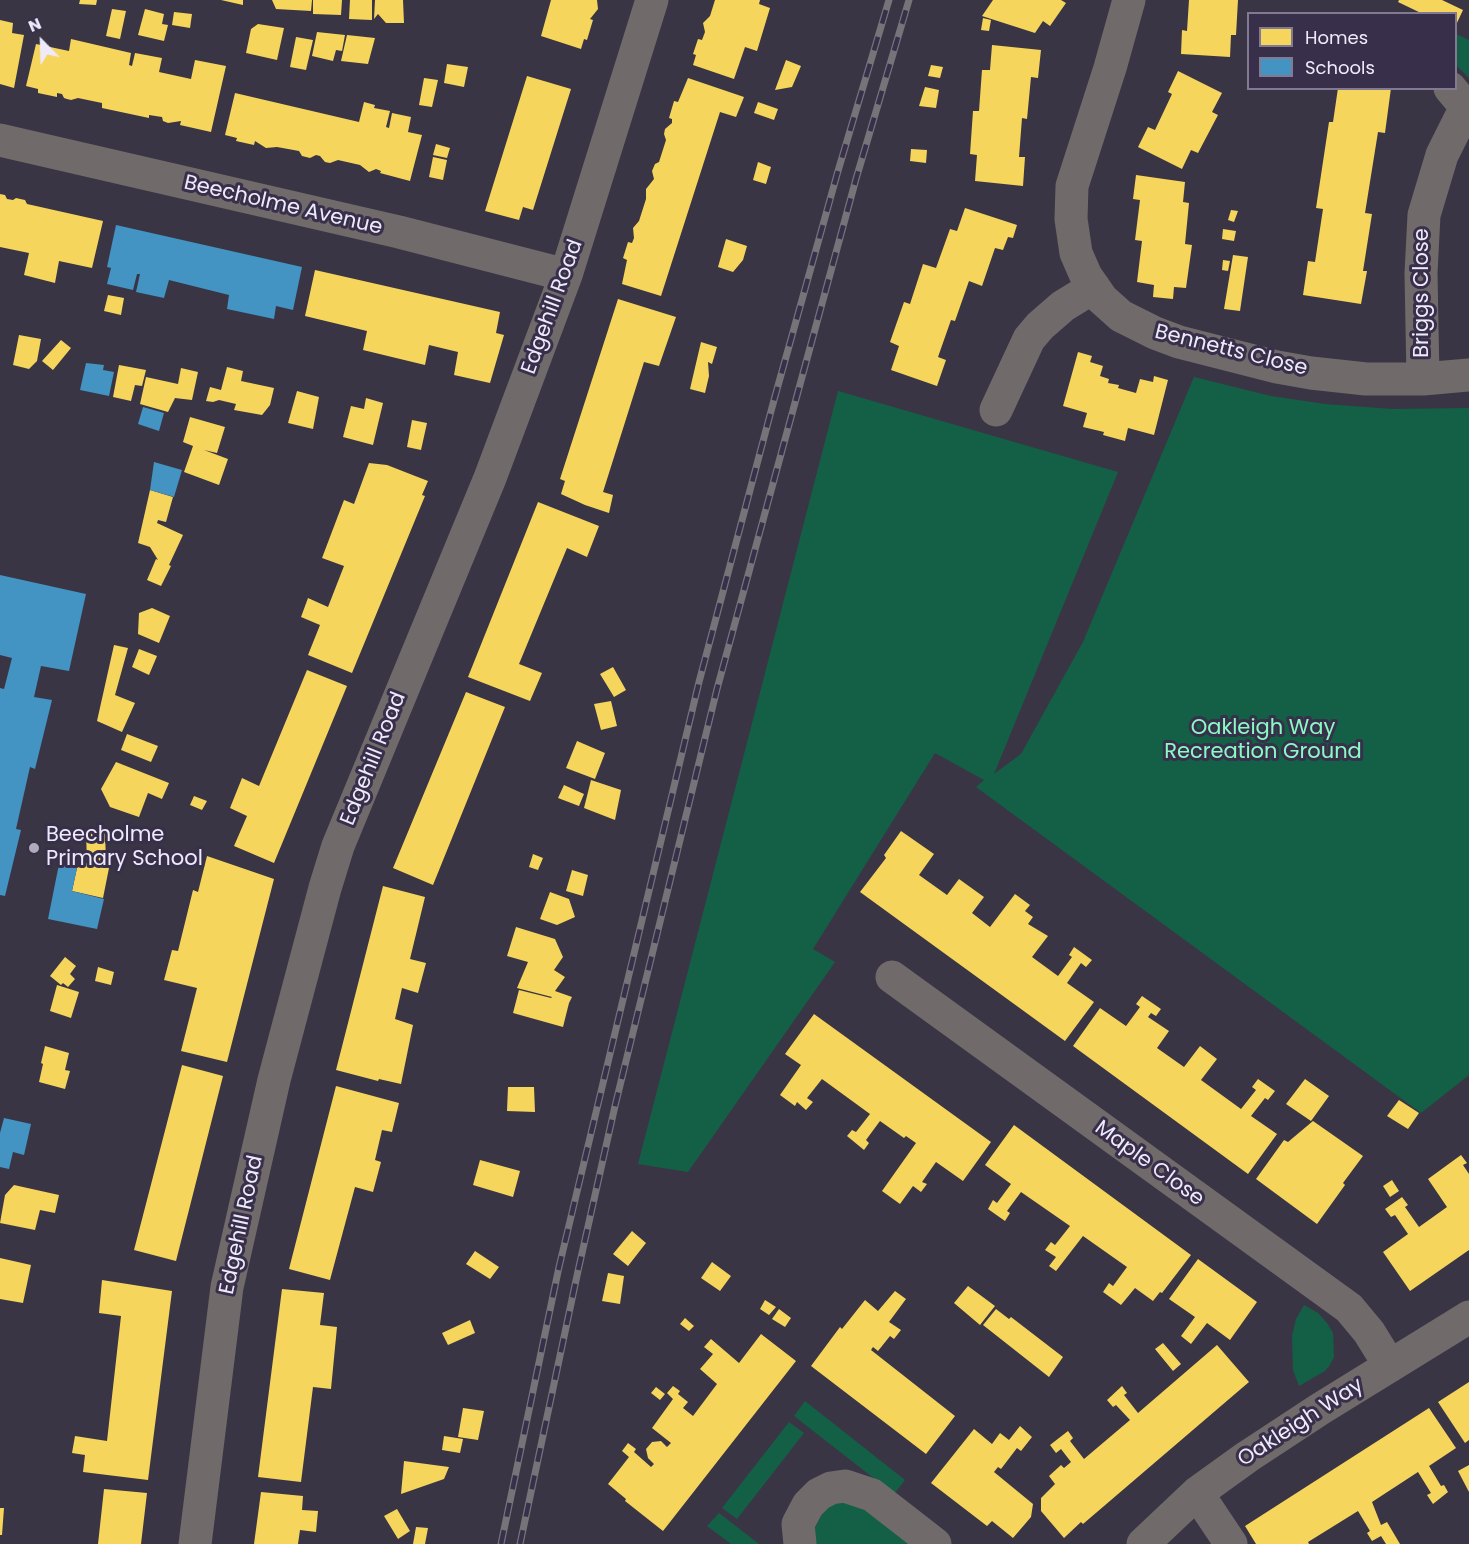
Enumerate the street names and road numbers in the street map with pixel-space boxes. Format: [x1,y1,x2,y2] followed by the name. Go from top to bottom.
[181,171,385,241] street label: Beecholme Avenue
[1410,228,1436,358] street label: Briggs Close
[517,236,589,378] street label: Edgehill Road
[1152,320,1310,382] street label: Bennetts Close
[336,689,412,829] street label: Edgehill Road
[1089,1116,1209,1212] street label: Maple Close
[215,1153,269,1297] street label: Edgehill Road
[1233,1373,1369,1473] street label: Oakleigh Way

